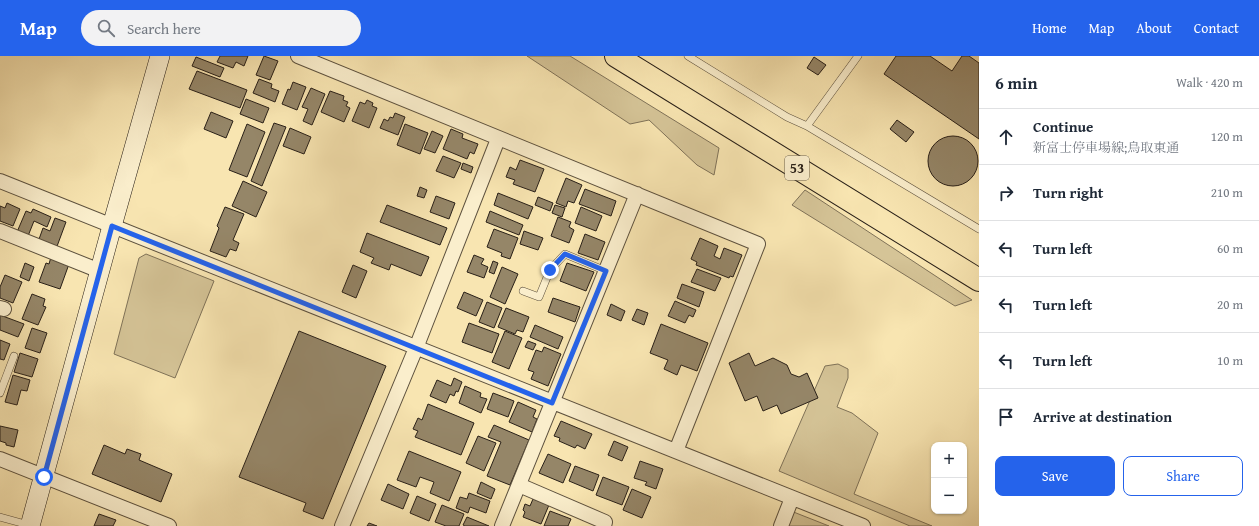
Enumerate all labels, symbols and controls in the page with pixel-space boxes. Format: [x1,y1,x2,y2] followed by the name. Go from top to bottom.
[81,10,361,46] search box
[20,14,57,42] text: Map
[95,17,117,39] icon: search
[127,18,201,39] text: Search here
[1032,18,1067,38] text: Home
[1089,18,1114,38] text: Map
[1136,18,1172,38] text: About
[1194,18,1239,38] text: Contact
[995,70,1037,95] text: 6 min
[1176,73,1243,92] text: Walk · 420 m
[1033,116,1094,137] text: Continue
[995,126,1017,148] icon: ahead
[1211,127,1243,146] text: 120 m
[1033,138,1179,157] text: 新富士停車場線;鳥取東通
[785,156,809,180] road number: 53
[995,182,1017,204] icon: right
[1033,182,1104,203] text: Turn right
[1211,183,1243,202] text: 210 m
[995,238,1017,260] icon: left
[1033,238,1092,259] text: Turn left
[1217,239,1243,258] text: 60 m
[541,261,559,279] route end
[995,294,1017,316] icon: left
[1033,294,1092,315] text: Turn left
[1217,295,1243,314] text: 20 m
[995,350,1017,372] icon: left
[1033,350,1092,371] text: Turn left
[1217,351,1243,370] text: 10 m
[995,406,1017,428] icon: arrive
[1033,406,1172,427] text: Arrive at destination
[931,442,967,514] map controls
[931,442,967,478] button: +
[995,456,1115,496] button: Save
[1123,456,1243,496] button: Share
[35,468,53,486] route start
[931,478,967,514] button: −

